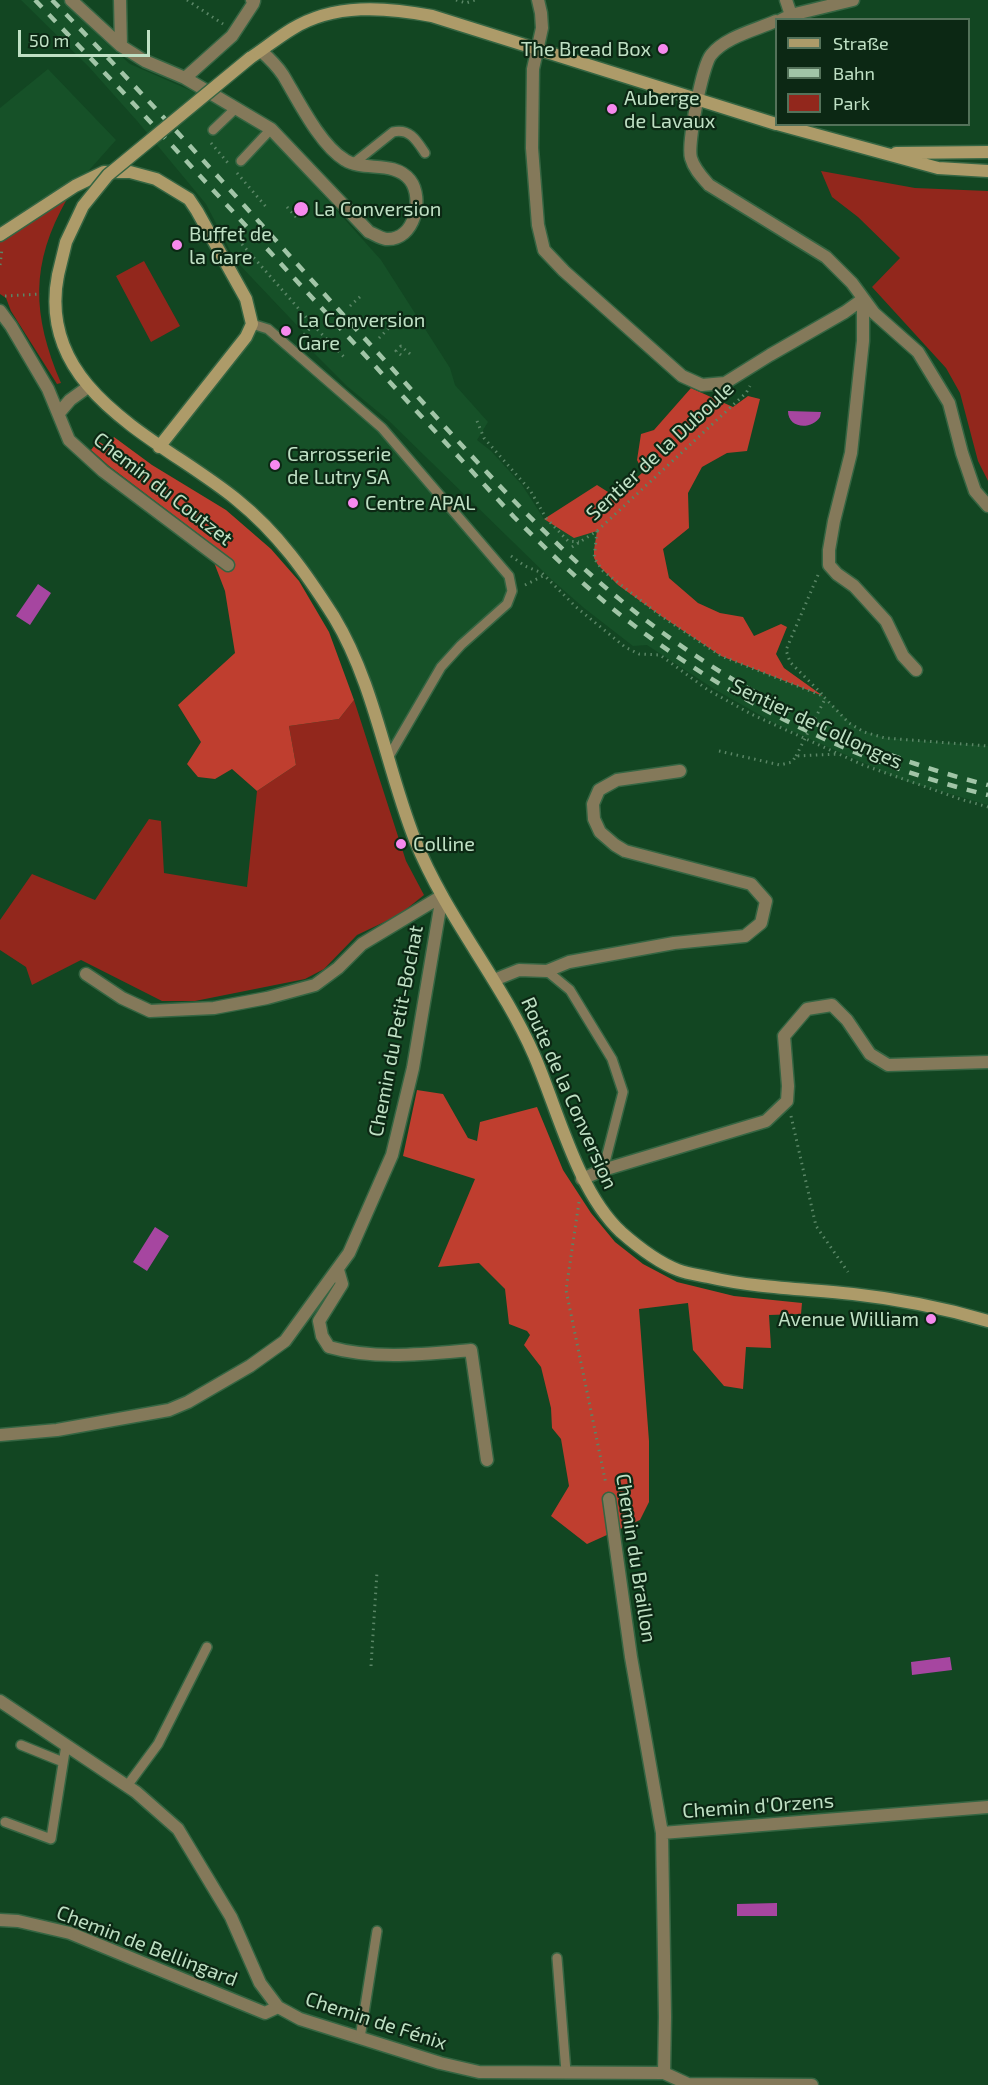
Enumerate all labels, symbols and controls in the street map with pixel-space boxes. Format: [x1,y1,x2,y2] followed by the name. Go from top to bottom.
[21,18,153,56] scale bar
[775,18,970,126] legend
[29,29,69,51] text: 50 m
[833,32,889,54] text: Straße
[521,37,651,61] place label: The Bread Box
[656,42,670,56] marker: The Bread Box
[833,62,875,84] text: Bahn
[624,86,715,133] place label: Auberge de Lavaux
[833,92,870,114] text: Park
[605,102,619,116] marker: Auberge de Lavaux
[314,197,441,221] place label: La Conversion
[292,200,310,218] marker: La Conversion
[189,222,272,269] place label: Buffet de la Gare
[170,238,184,252] marker: Buffet de la Gare
[298,308,425,355] place label: La Conversion Gare
[279,324,293,338] marker: La Conversion Gare
[581,376,739,526] street label: Sentier de la Duboule
[89,427,237,551] street label: Chemin du Coutzet
[287,442,391,489] place label: Carrosserie de Lutry SA
[268,458,282,472] marker: Carrosserie de Lutry SA
[365,491,476,515] place label: Centre APAL
[346,496,360,510] marker: Centre APAL
[728,674,906,774] street label: Sentier de Collonges
[413,832,475,856] place label: Colline
[394,837,408,851] marker: Colline
[364,923,428,1139] street label: Chemin du Petit-Bochat
[516,993,622,1193] street label: Route de la Conversion
[778,1307,919,1331] place label: Avenue William
[924,1312,938,1326] marker: Avenue William
[611,1472,661,1644] street label: Chemin du Braillon
[681,1789,835,1823] street label: Chemin d'Orzens
[53,1900,241,1992] street label: Chemin de Bellingard
[302,1987,450,2055] street label: Chemin de Fénix

